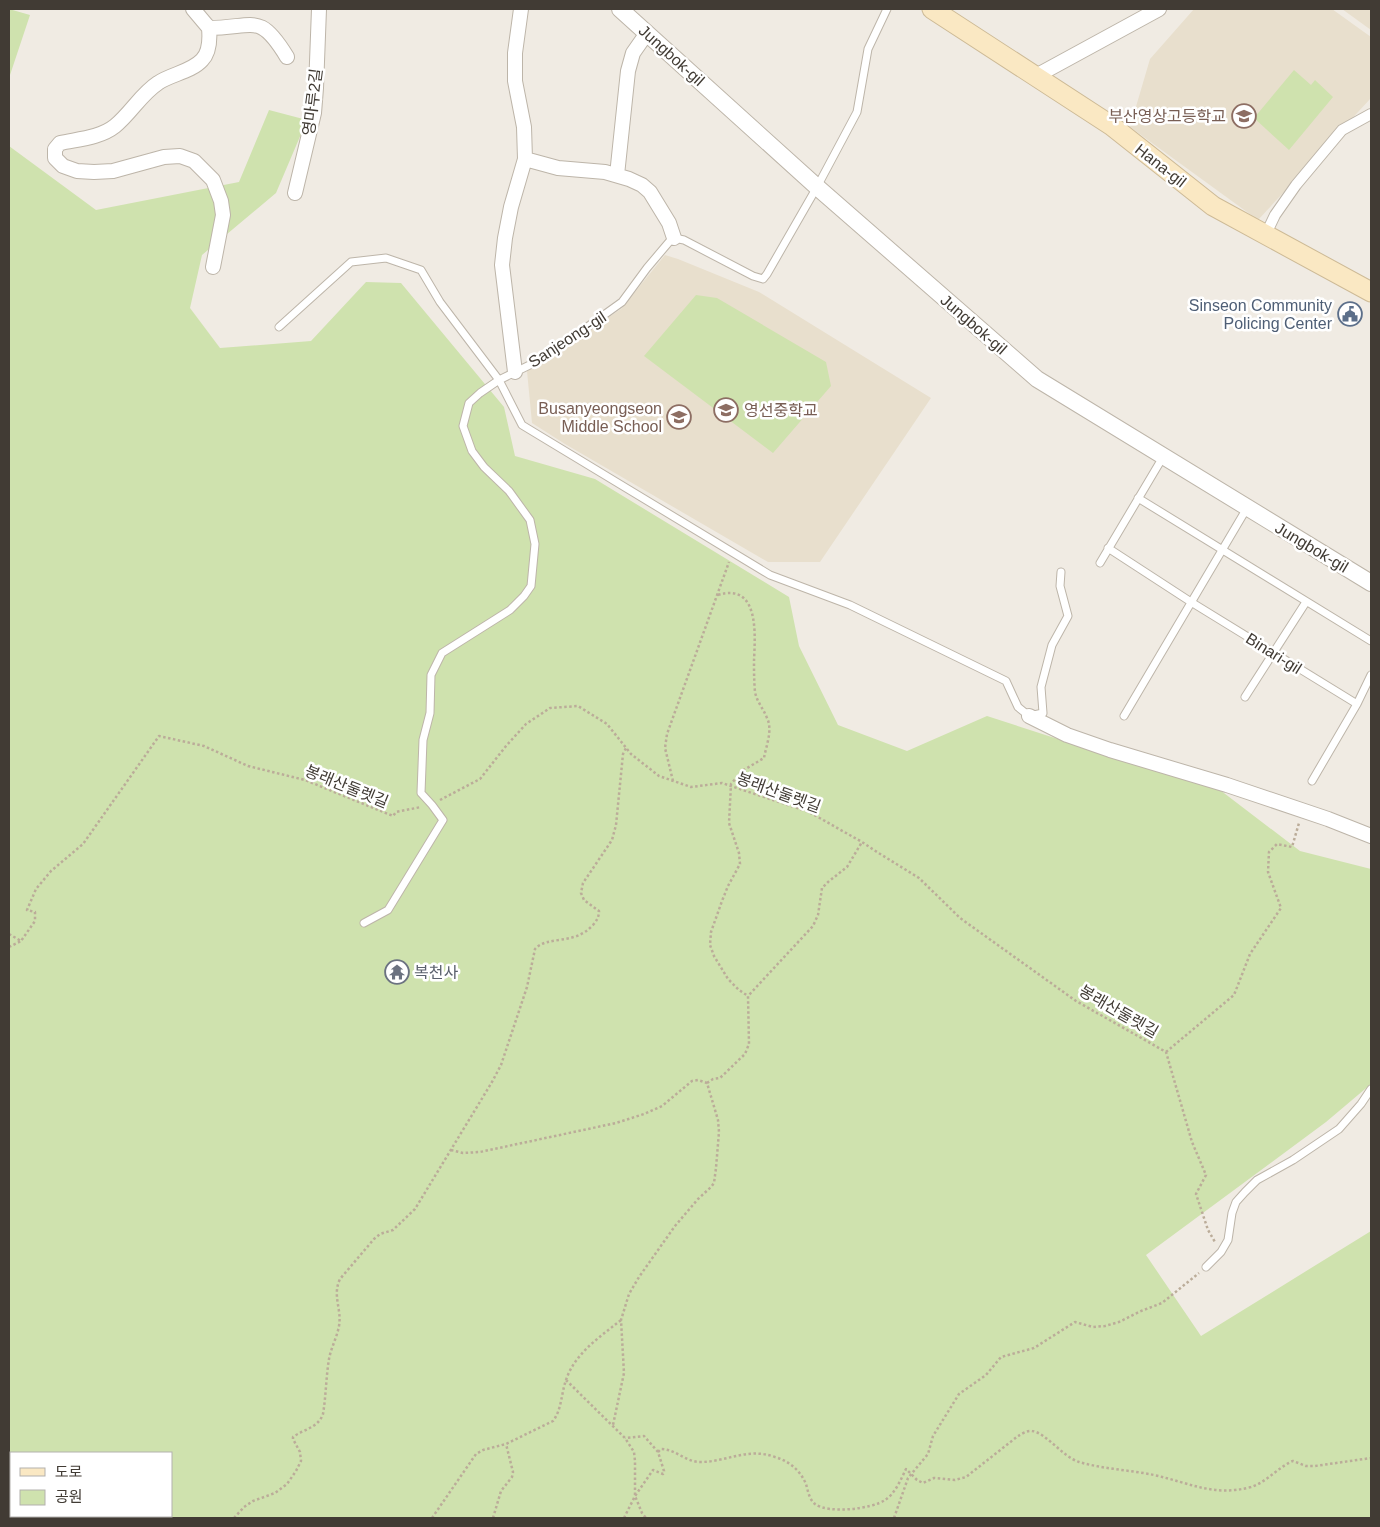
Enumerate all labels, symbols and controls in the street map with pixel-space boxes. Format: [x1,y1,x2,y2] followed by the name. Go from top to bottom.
[636,22,708,89] street label: Jungbok-gil
[300,67,325,137] street label: 영마루2길
[1231,103,1257,129] school or university icon: 부산영상고등학교
[1108,108,1226,125] place label: 부산영상고등학교
[1132,140,1189,190] street label: Hana-gil
[937,291,1010,358] street label: Jungbok-gil
[1189,297,1333,332] place label: Sinseon Community Policing Center
[1337,301,1363,327] public building icon: Sinseon Community Policing Center
[525,308,609,371] street label: Sanjeong-gil
[713,397,739,423] school or university icon: 영선중학교
[538,400,662,435] place label: Busanyeongseon Middle School
[744,402,818,419] place label: 영선중학교
[666,404,692,430] school or university icon: Busanyeongseon Middle School
[1272,519,1351,576] street label: Jungbok-gil
[1243,630,1305,677] street label: Binari-gil
[303,762,391,811] street label: 봉래산둘렛길
[734,769,823,816] street label: 봉래산둘렛길
[384,959,410,985] temple icon: 복천사
[414,964,458,981] place label: 복천사
[1076,982,1161,1041] street label: 봉래산둘렛길
[10,1452,172,1517] legend
[55,1463,83,1480] text: 도로
[55,1488,83,1505] text: 공원

